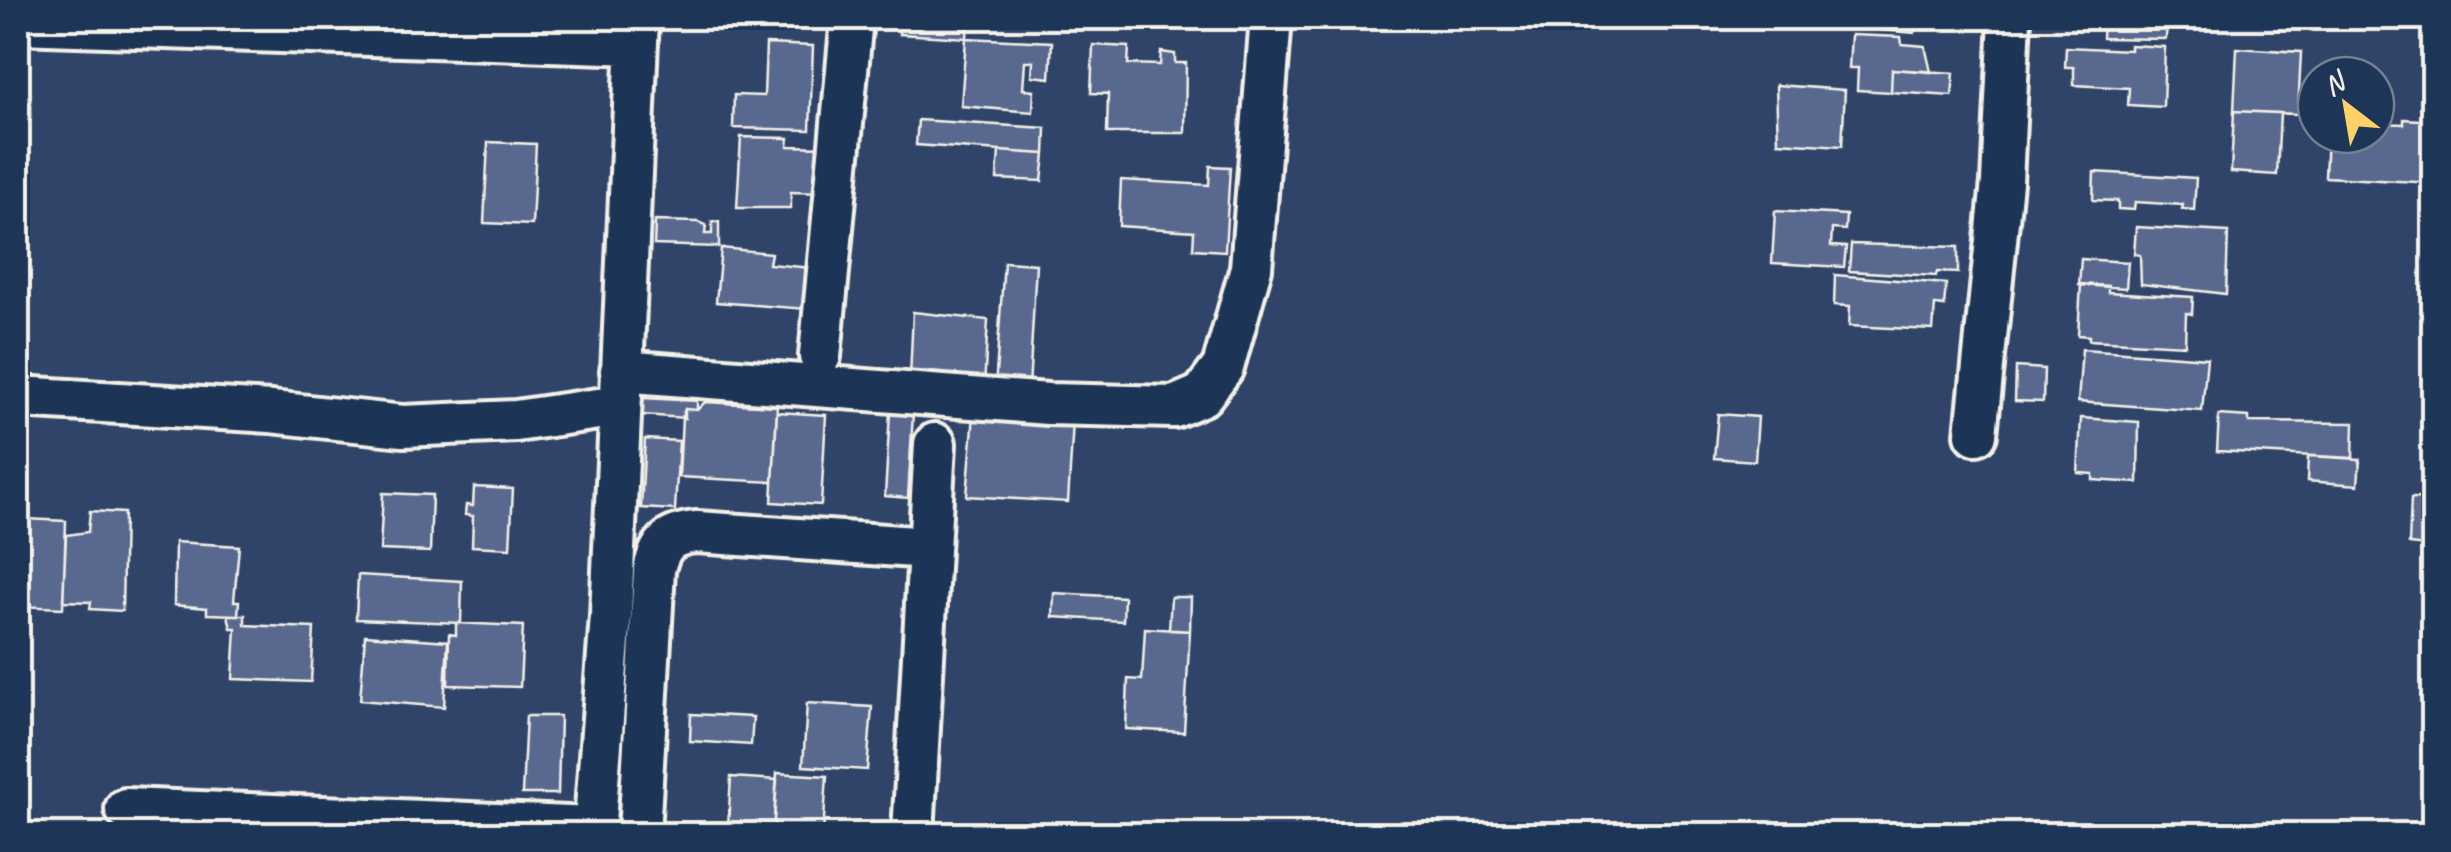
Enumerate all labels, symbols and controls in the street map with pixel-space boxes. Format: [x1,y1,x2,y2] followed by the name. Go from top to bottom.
[2296,55,2396,155] north arrow
[2317,62,2354,103] text: N

